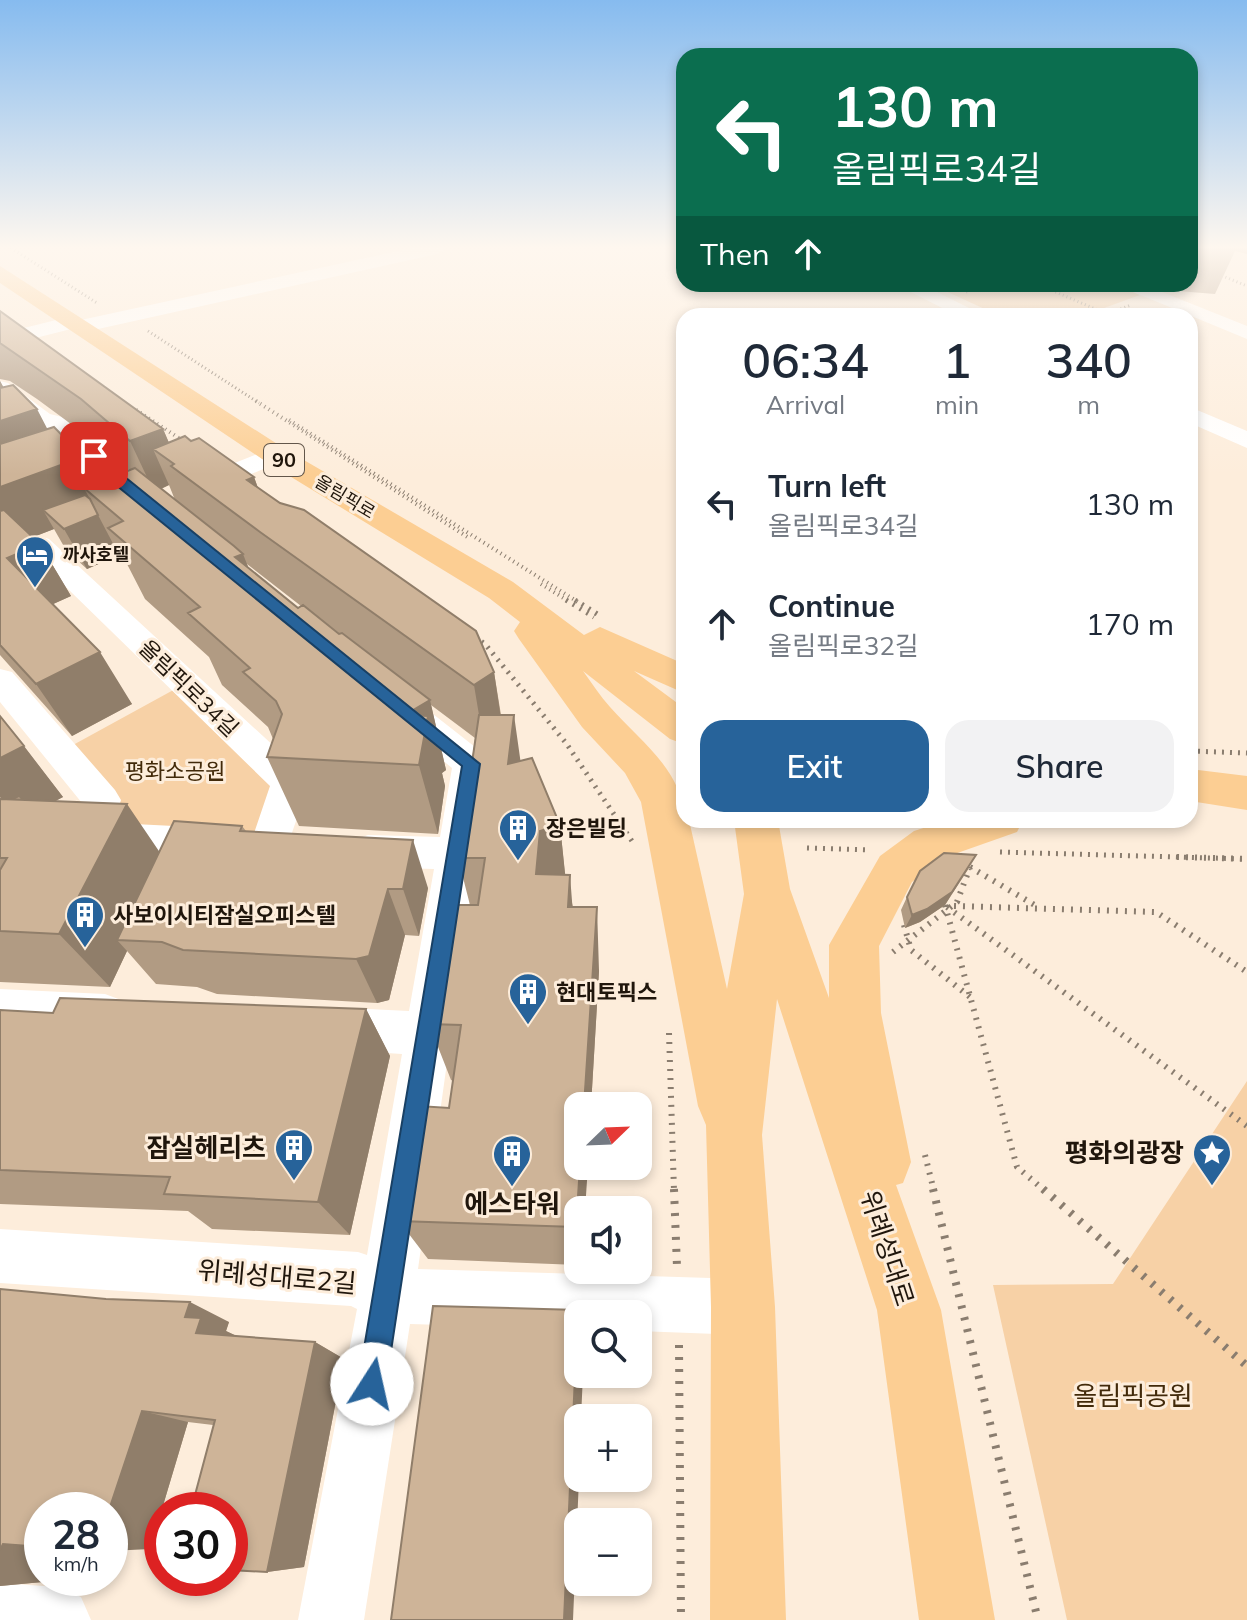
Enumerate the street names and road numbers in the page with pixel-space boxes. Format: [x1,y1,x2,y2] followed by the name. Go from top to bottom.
[264,444,304,476] road number: 90
[311,470,380,523] street label: 올림픽로
[133,634,245,742] street label: 올림픽로34길
[853,1186,922,1310] street label: 위례성대로
[196,1253,358,1300] street label: 위례성대로2길

